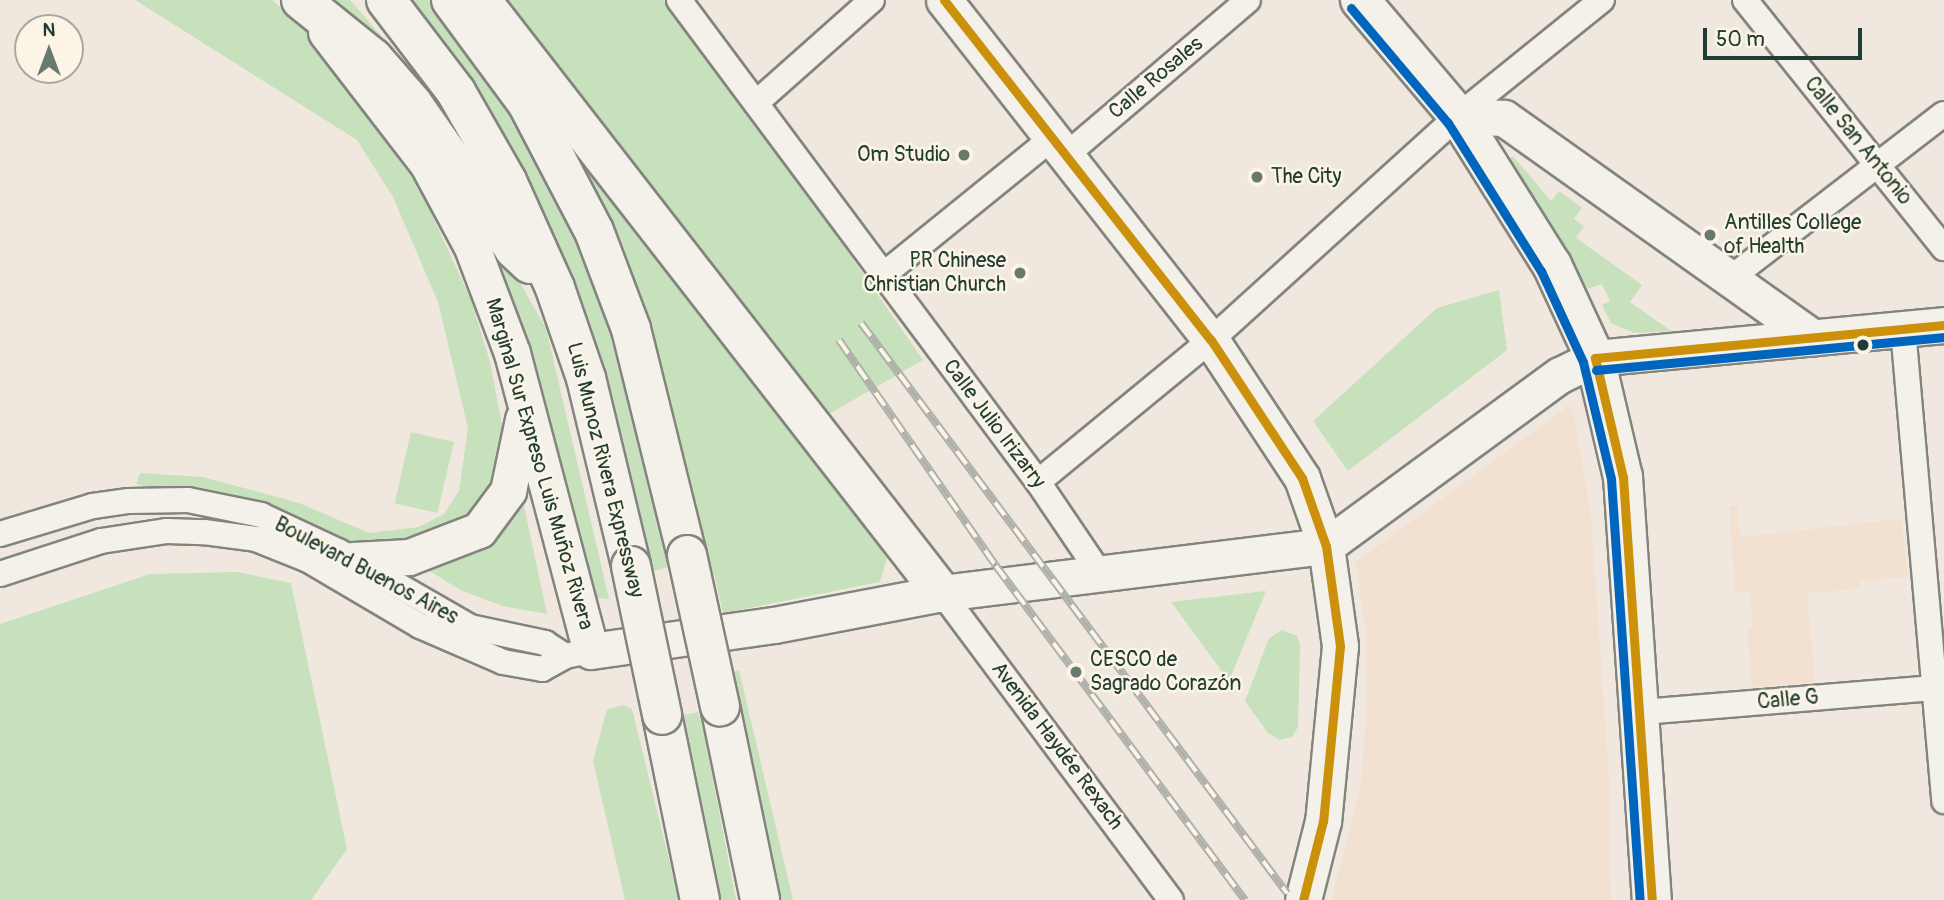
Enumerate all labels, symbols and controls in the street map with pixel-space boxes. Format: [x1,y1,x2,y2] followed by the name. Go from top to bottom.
[14,14,84,84] north arrow
[1706,14,1865,58] scale bar
[43,18,55,42] text: N
[1716,26,1765,53] text: 50 m
[1104,31,1208,125] street label: Calle Rosales
[1799,72,1917,210] street label: Calle San Antonio
[857,142,950,168] place label: Om Studio
[956,147,972,163] marker: Om Studio
[1271,164,1342,190] place label: The City
[1249,169,1265,185] marker: The City
[1724,210,1861,260] place label: Antilles College of Health
[1702,227,1718,243] marker: Antilles College of Health
[863,248,1006,298] place label: PR Chinese Christian Church
[1012,265,1028,281] marker: PR Chinese Christian Church
[480,295,598,633] street label: Marginal Sur Expreso Luis Muñoz Rivera
[1856,338,1870,352] unlabelled marker
[561,340,649,600] street label: Luis Munoz Rivera Expressway
[937,355,1051,493] street label: Calle Julio Irizarry
[270,512,462,630] street label: Boulevard Buenos Aires
[1090,647,1241,697] place label: CESCO de Sagrado Corazón
[986,657,1128,835] street label: Avenida Haydée Rexach
[1068,664,1084,680] marker: CESCO de Sagrado Corazón
[1756,685,1820,715] street label: Calle G

